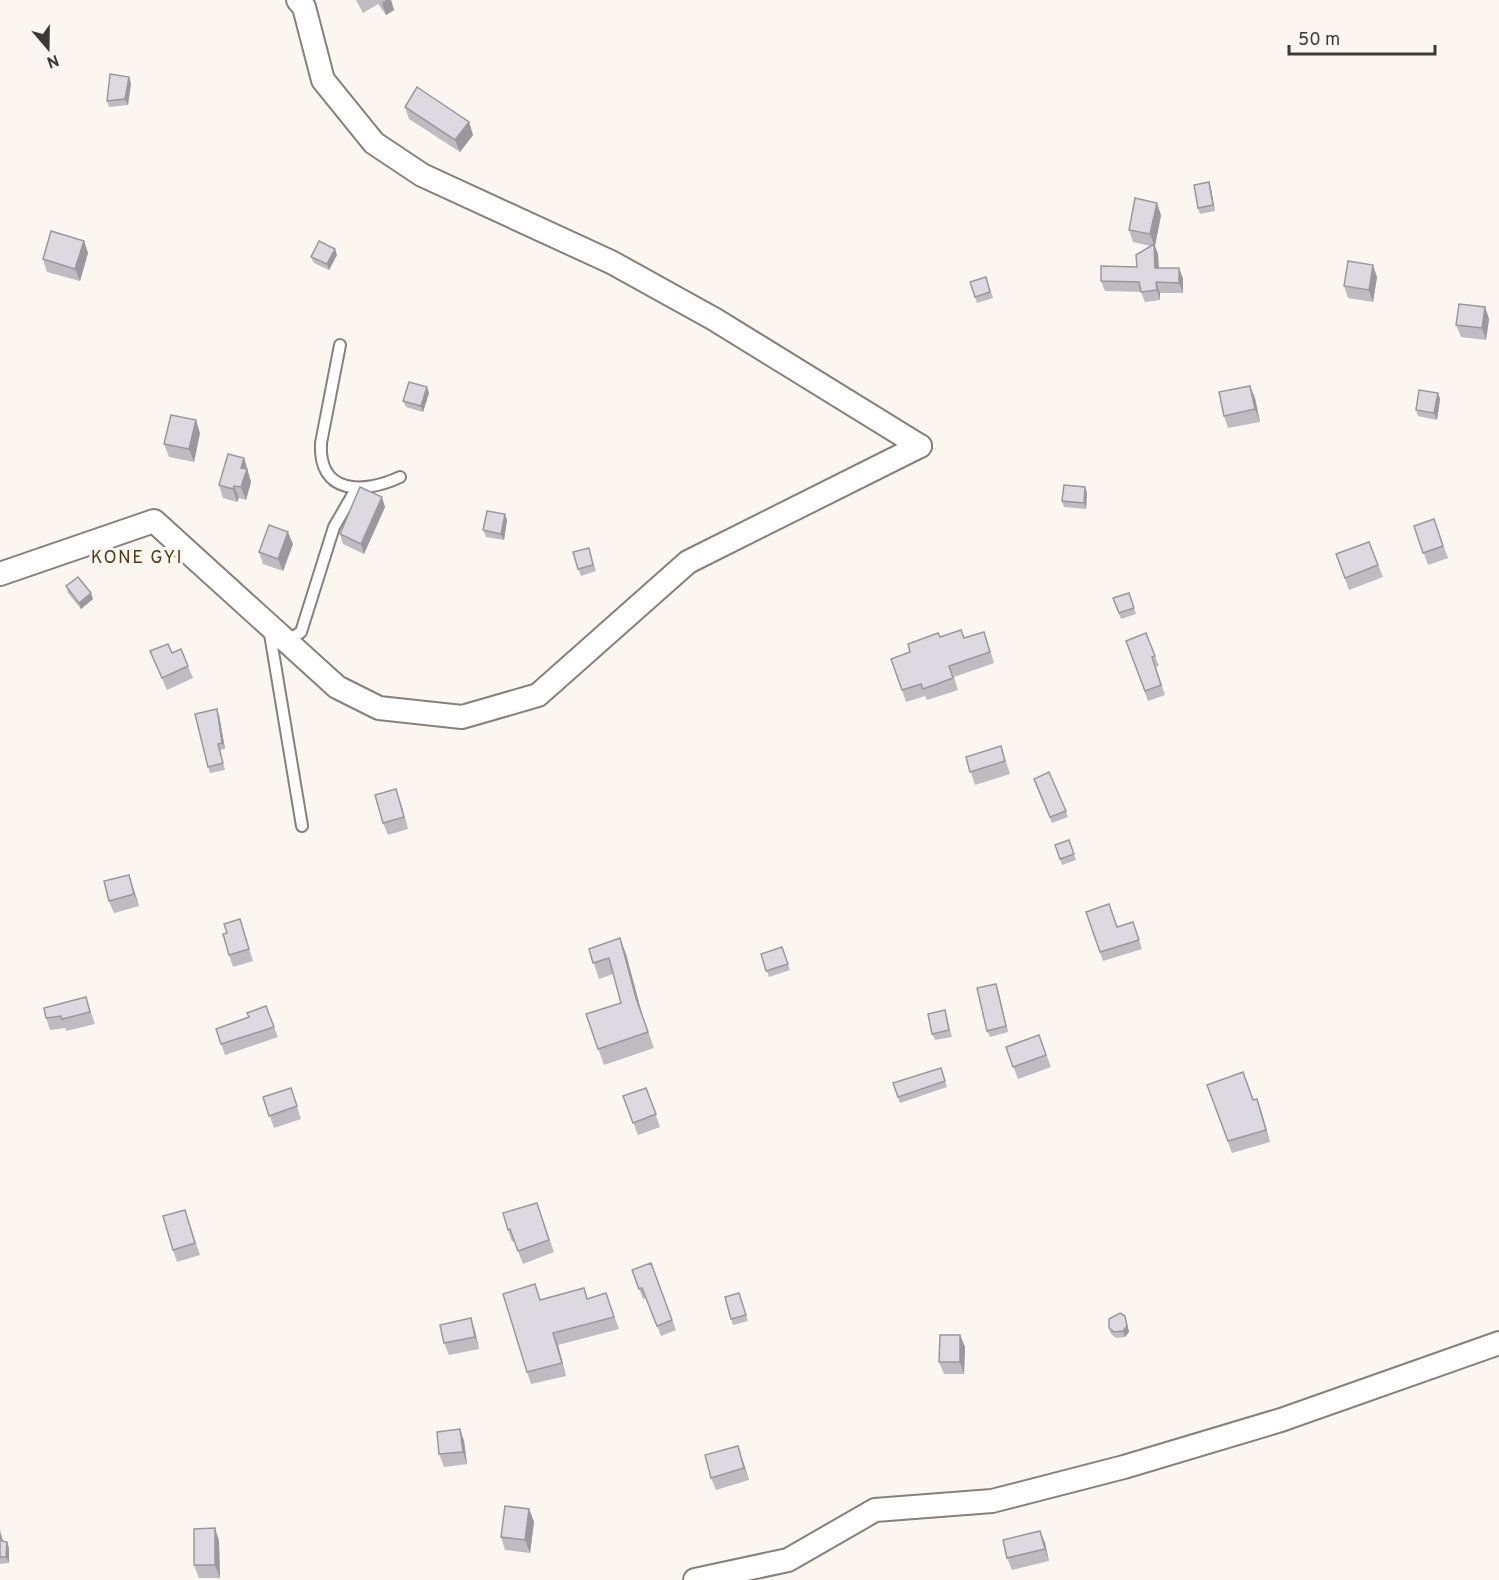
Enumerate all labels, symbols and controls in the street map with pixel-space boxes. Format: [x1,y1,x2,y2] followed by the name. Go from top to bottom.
[18,18,78,78] north arrow
[1289,18,1434,56] scale bar
[1298,29,1340,52] text: 50 m
[44,49,61,72] text: N
[91,547,183,570] district label: KONE GYI

